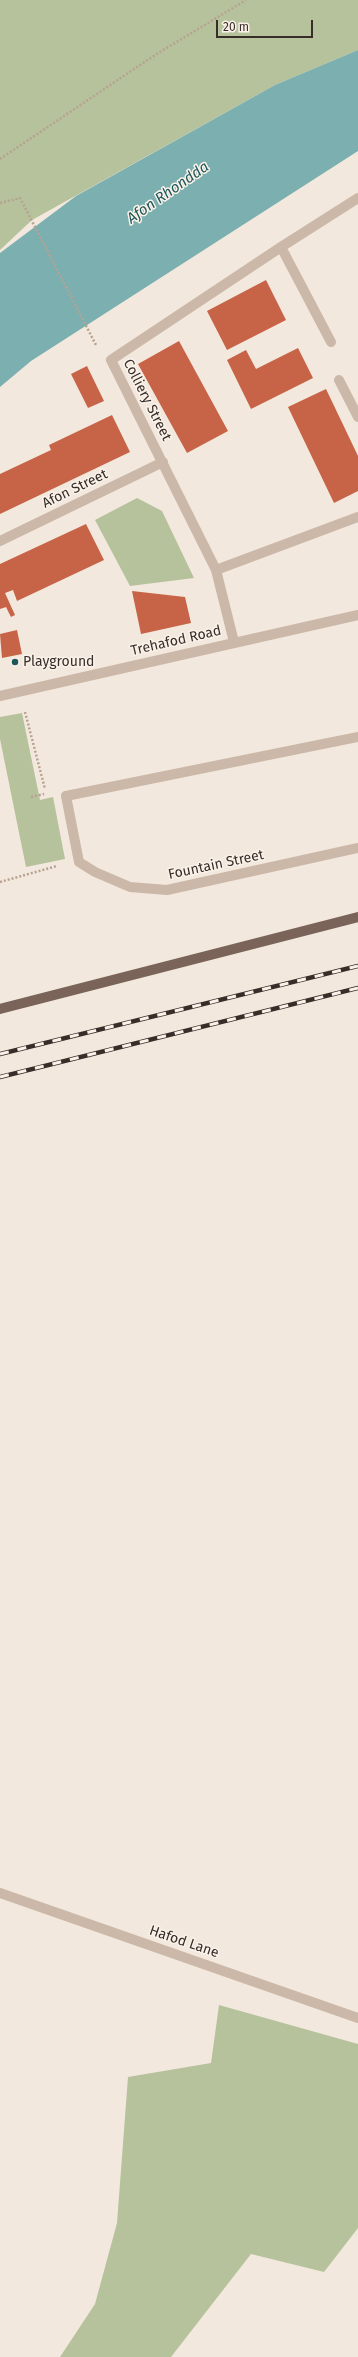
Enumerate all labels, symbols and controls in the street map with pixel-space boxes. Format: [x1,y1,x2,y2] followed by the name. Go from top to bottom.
[218,12,315,38] scale bar
[223,20,249,34] text: 20 m
[124,158,212,228] water label: Afon Rhondda
[119,356,175,444] street label: Colliery Street
[40,466,110,512] street label: Afon Street
[129,622,223,660] street label: Trehafod Road
[23,654,94,670] place label: Playground
[10,657,20,667] marker: Playground
[167,847,265,883] street label: Fountain Street
[147,1922,221,1962] street label: Hafod Lane

